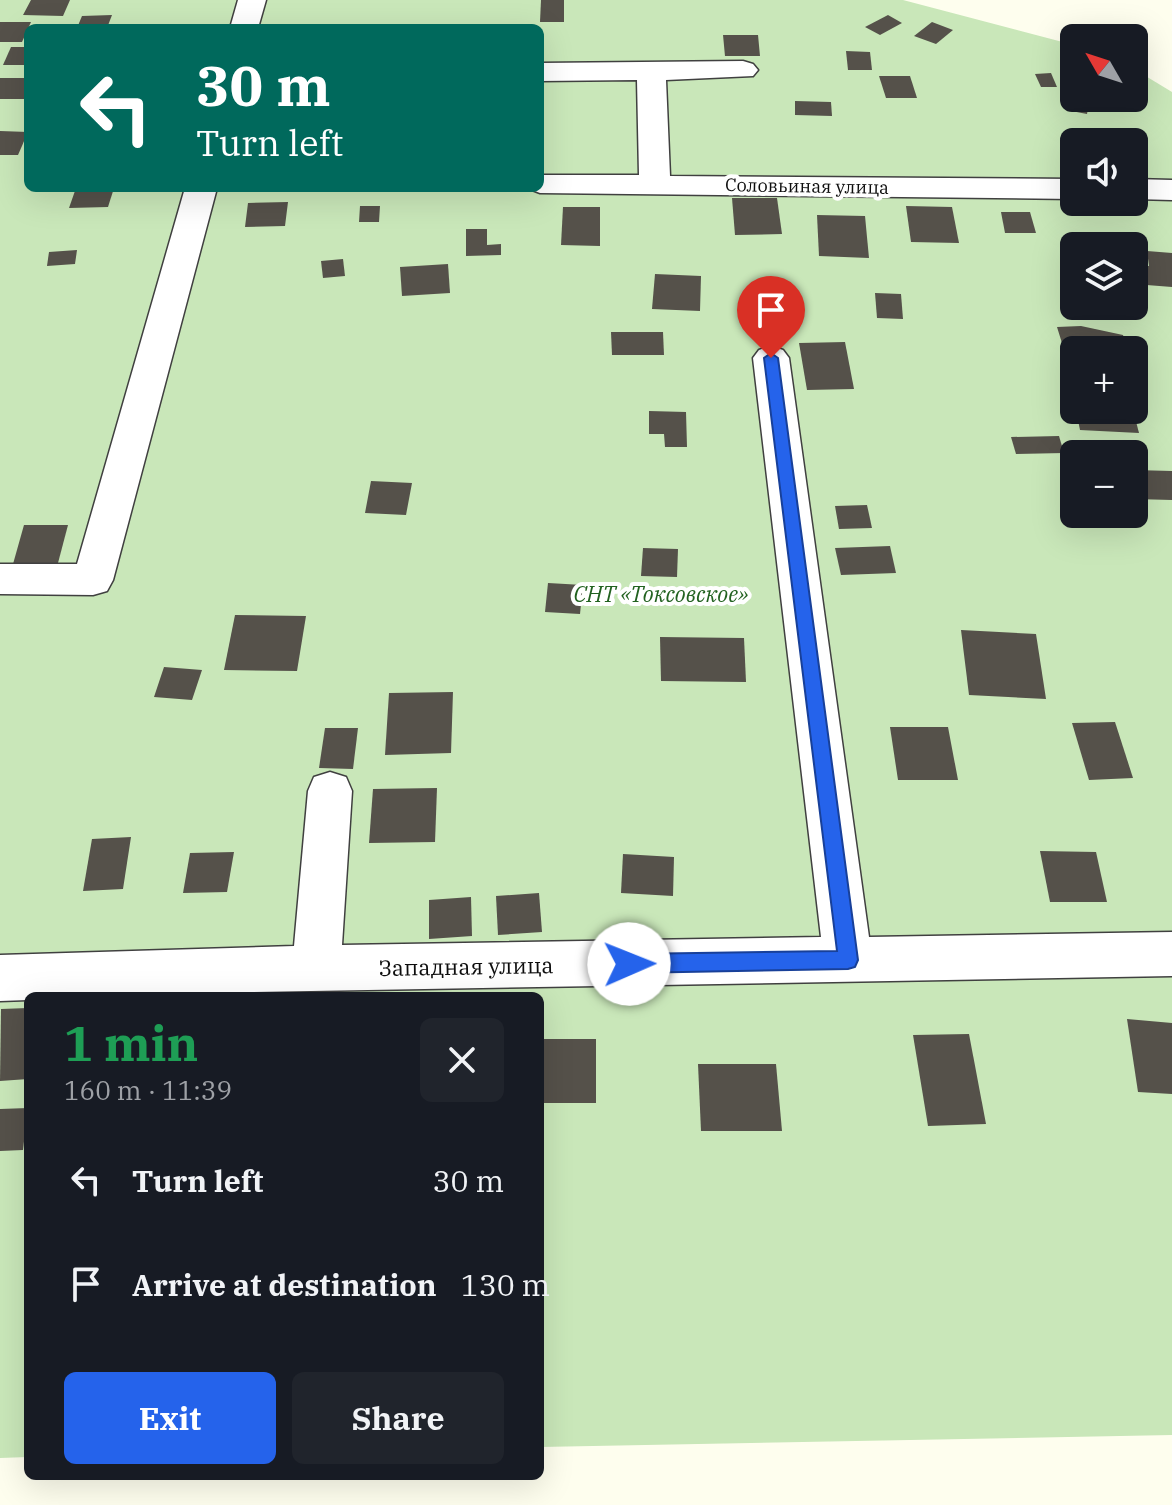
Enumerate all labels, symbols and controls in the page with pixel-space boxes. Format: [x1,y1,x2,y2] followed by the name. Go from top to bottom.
[1060,24,1148,112] north arrow
[1060,24,1148,528] map controls
[196,49,331,121] text: 30 m
[64,56,168,160] icon: left
[196,119,343,166] text: Turn left
[1060,128,1148,216] button: sound
[725,173,889,199] street label: Соловьиная улица
[1060,232,1148,320] button: layers
[737,276,805,358] pin
[749,288,793,332] icon: arrive
[1060,336,1148,424] button: +
[1060,440,1148,528] button: −
[574,579,749,608] park label: СНТ «Токсовское»
[587,922,671,1006] position arrow
[378,950,554,982] street label: Западная улица
[64,1012,198,1074] text: 1 min
[420,1018,504,1102] button: close
[64,1073,232,1107] text: 160 m · 11:39
[64,1158,108,1202] icon: left
[132,1161,264,1200] text: Turn left
[432,1161,504,1200] text: 30 m
[64,1262,108,1306] icon: arrive
[132,1265,437,1304] text: Arrive at destination
[461,1265,550,1304] text: 130 m
[64,1372,276,1464] button: Exit
[292,1372,504,1464] button: Share

